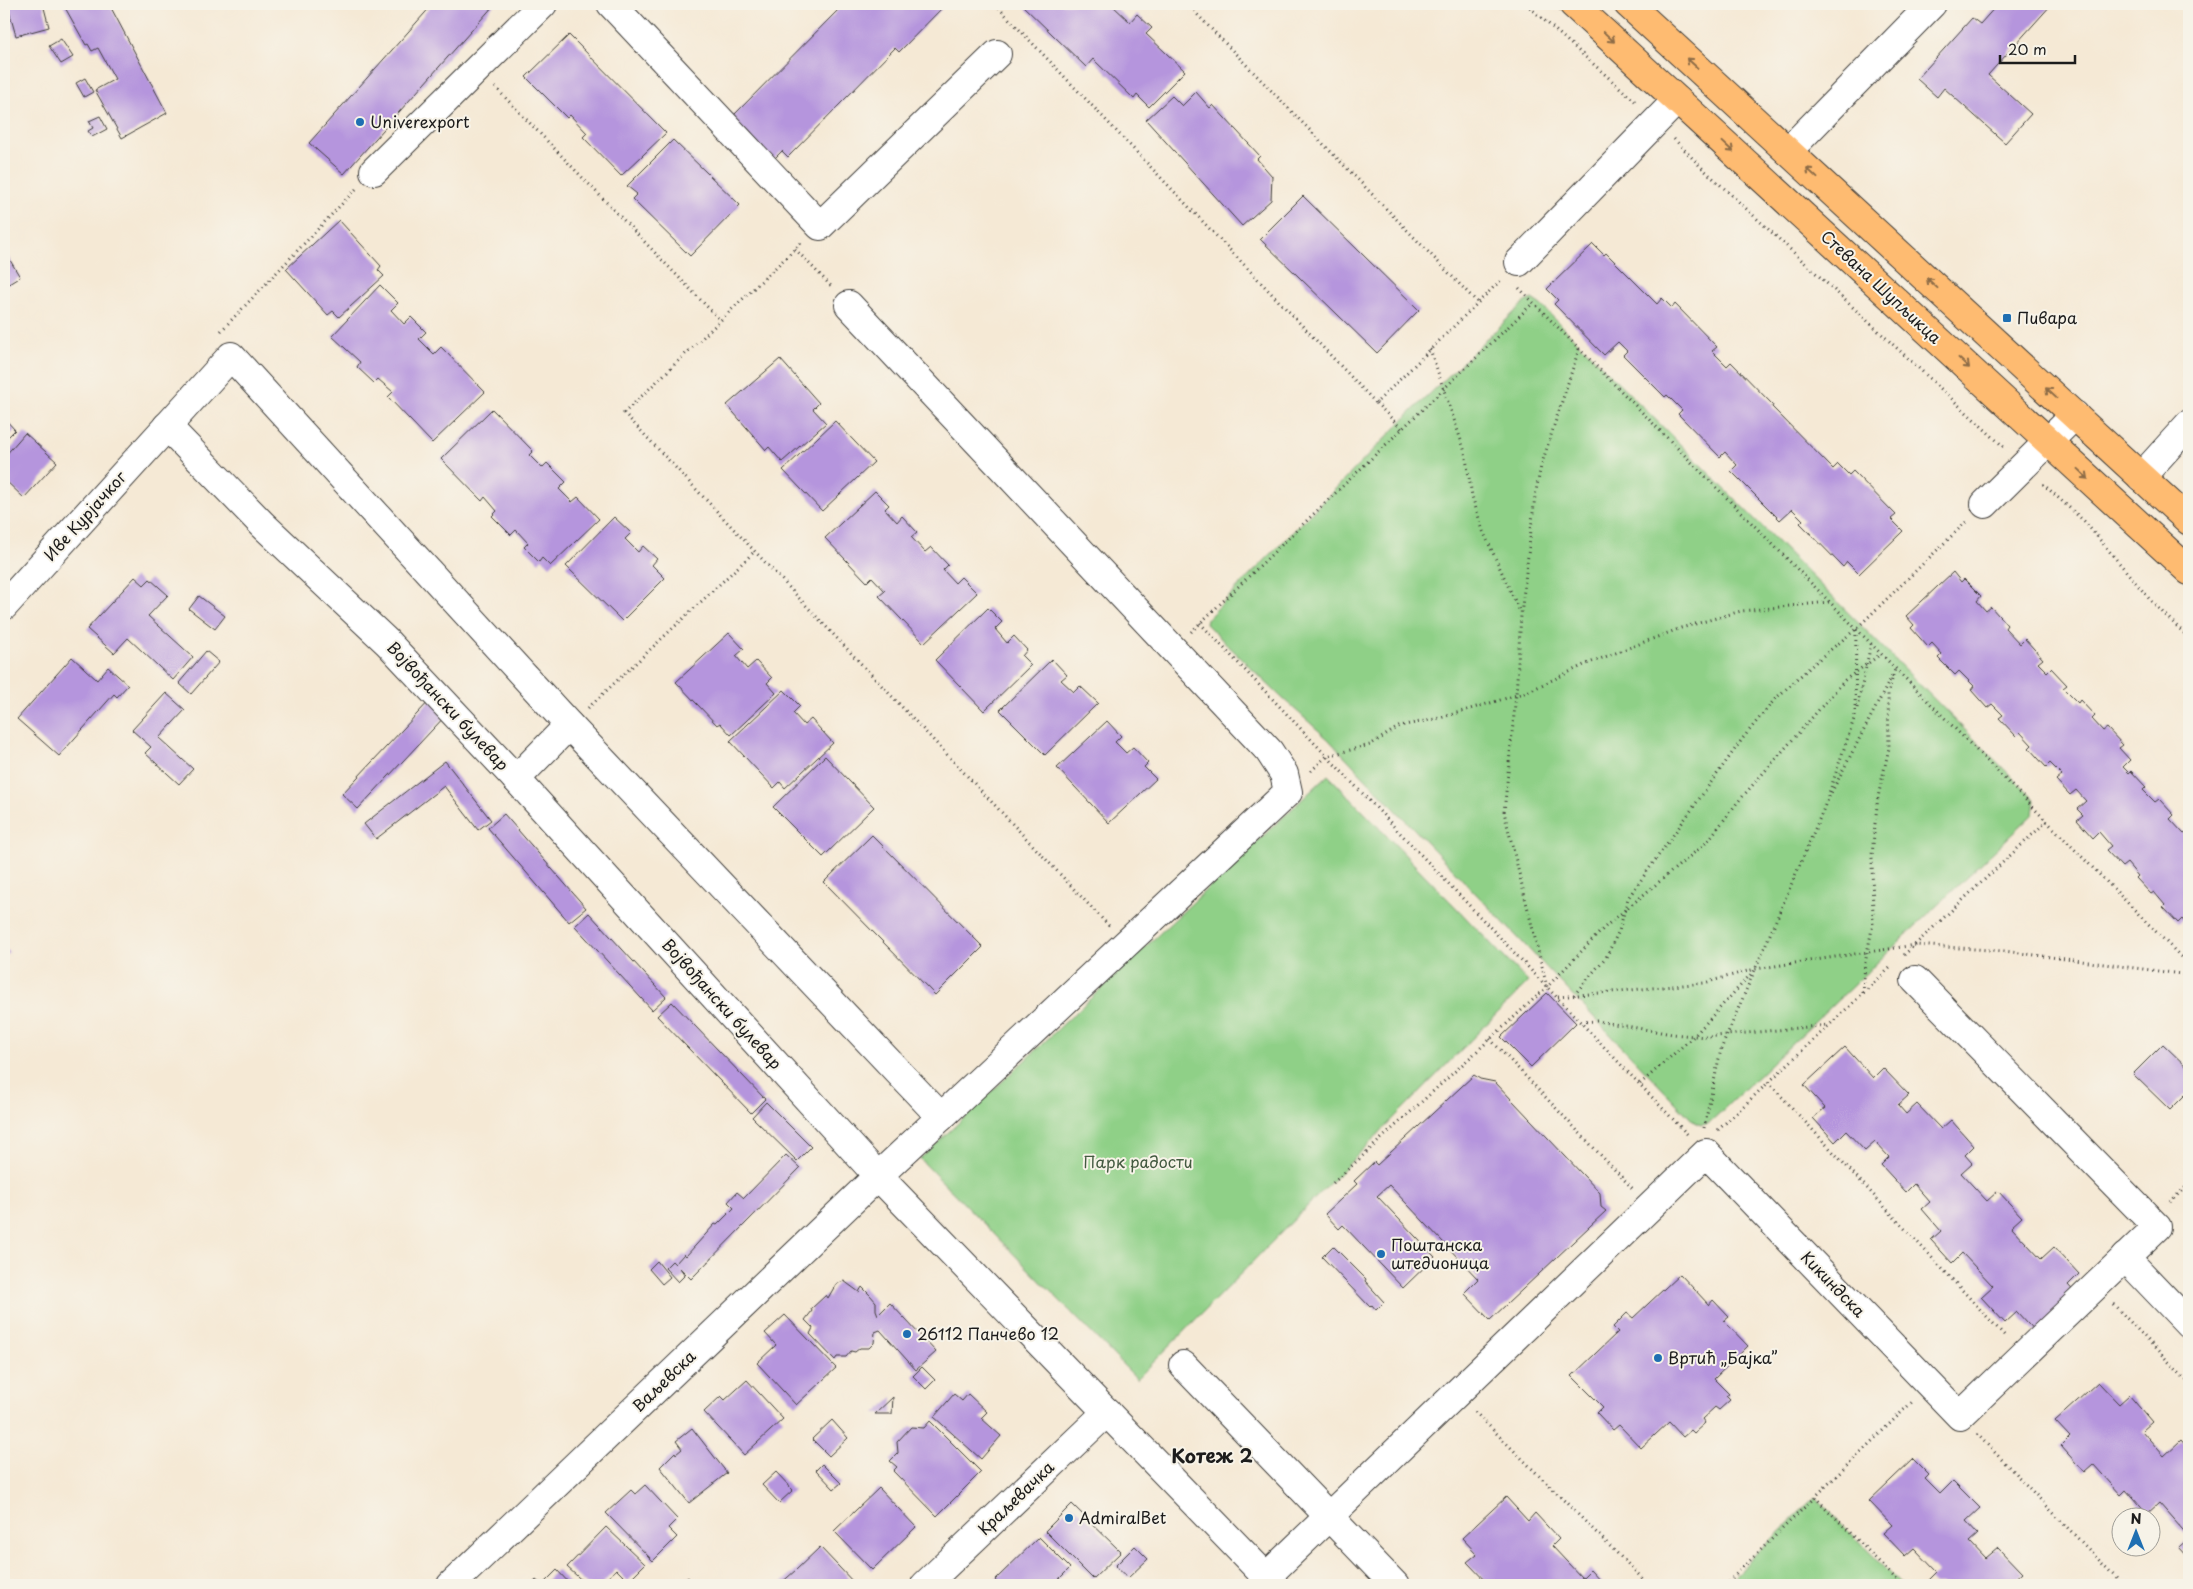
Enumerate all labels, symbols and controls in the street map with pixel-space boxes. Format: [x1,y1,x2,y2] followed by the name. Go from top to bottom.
[1602,31,1615,43] one-way arrow
[2000,32,2076,64] scale bar
[2008,37,2047,60] text: 20 m
[1686,57,1699,69] one-way arrow
[370,109,470,133] place label: Univerexport
[354,116,366,128] marker: Univerexport
[1722,141,1735,153] one-way arrow
[1806,167,1819,179] one-way arrow
[1816,224,1948,349] street label: Стевана Шупљикца
[1925,277,1938,289] one-way arrow
[2017,305,2077,329] place label: Пивара
[2001,312,2013,324] marker: Пивара
[1957,358,1970,369] one-way arrow
[2045,387,2058,399] one-way arrow
[37,464,132,565] street label: Иве Курјачког
[2077,468,2090,480] one-way arrow
[382,635,515,775] street label: Војвођански булевар
[657,933,788,1074] street label: Војвођански булевар
[1083,1149,1193,1173] park label: Парк радости
[1391,1232,1489,1274] place label: Поштанска штедионица
[1796,1245,1872,1322] street label: Кикиндска
[1375,1248,1387,1260] marker: Поштанска штедионица
[917,1321,1059,1345] place label: 26112 Панчево 12
[901,1328,913,1340] marker: 26112 Панчево 12
[626,1344,700,1417] street label: Ваљевска
[1668,1345,1778,1369] place label: Вртић „Бајка”
[1652,1352,1664,1364] marker: Вртић „Бајка”
[1171,1441,1253,1469] district label: Котеж 2
[972,1455,1059,1540] street label: Краљевачка
[1079,1505,1167,1529] place label: AdmiralBet
[2110,1506,2160,1556] north arrow
[2130,1508,2142,1529] text: N
[1063,1512,1075,1524] marker: AdmiralBet

